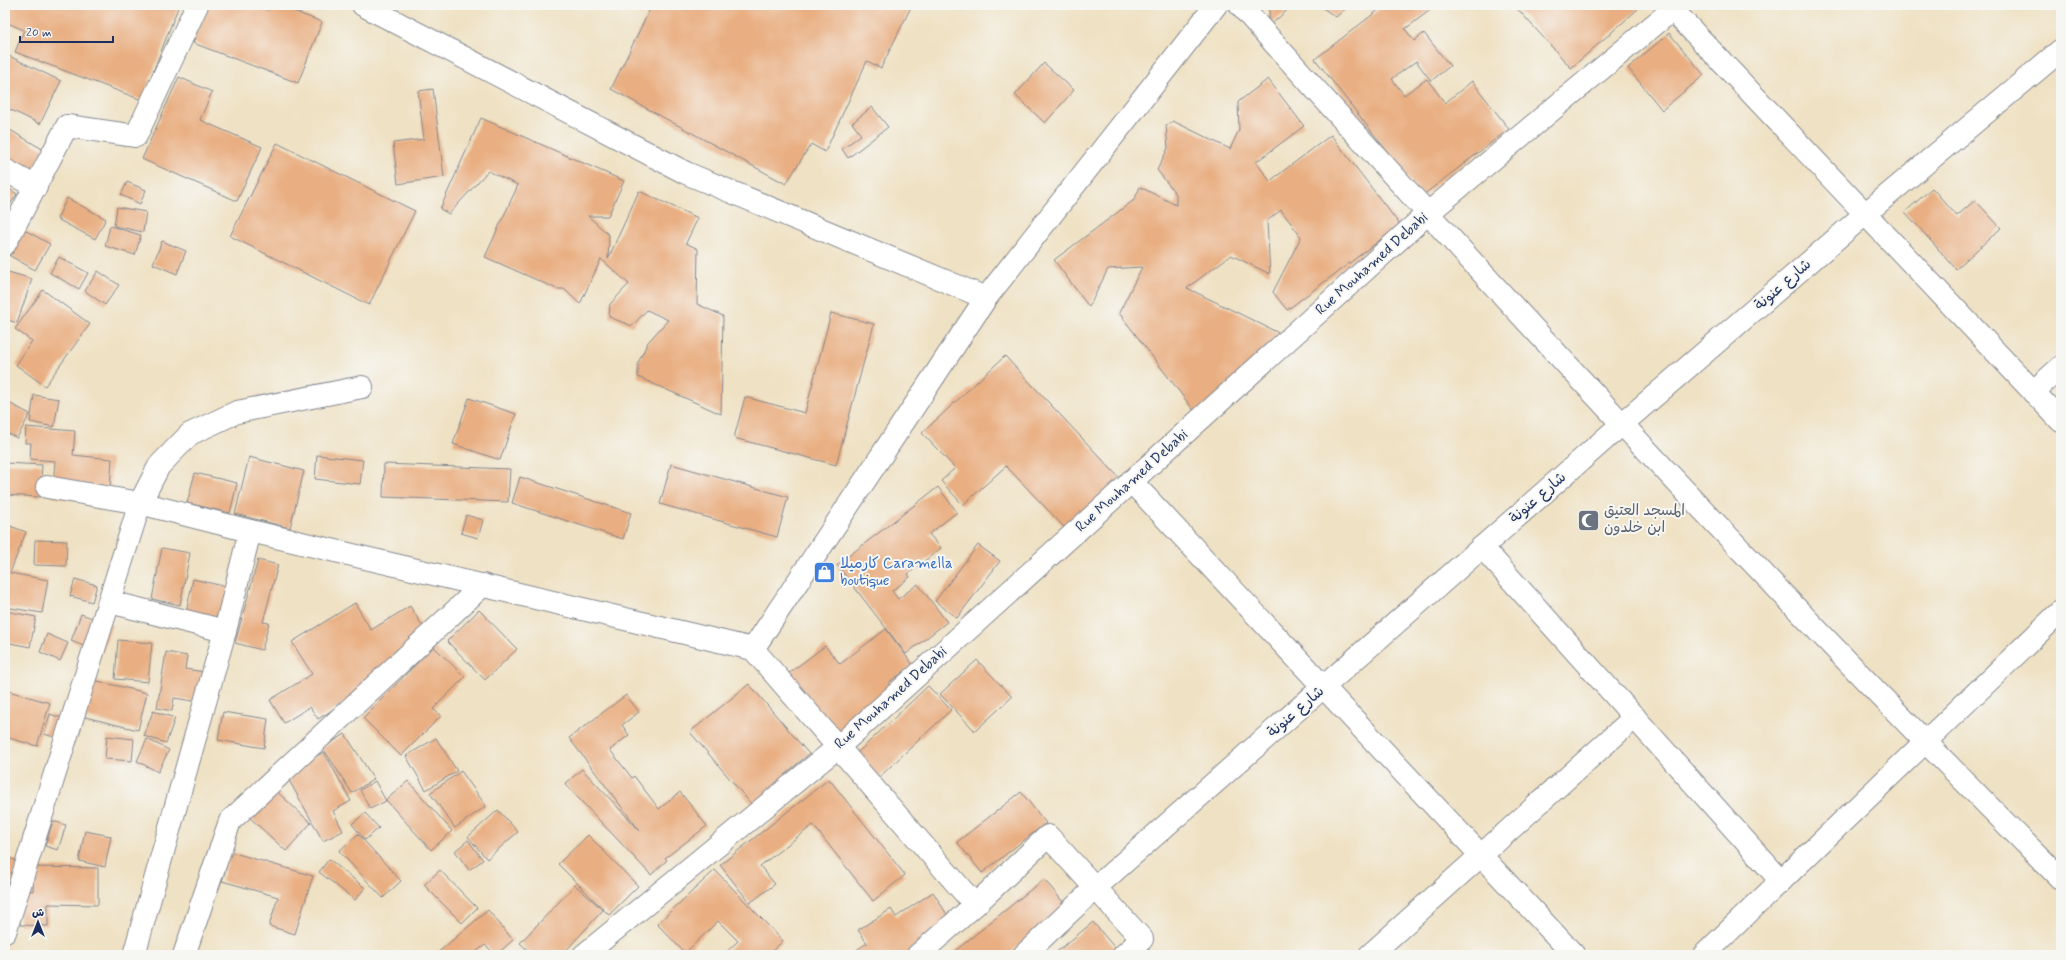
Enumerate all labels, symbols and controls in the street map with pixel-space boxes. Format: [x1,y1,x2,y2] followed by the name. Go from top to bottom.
[20,18,113,44] scale bar
[26,25,52,41] text: 20 m
[1311,208,1433,320] street label: Rue Mouhamed Debabi
[1750,255,1816,315] street label: شارع عنونة
[1071,425,1193,537] street label: Rue Mouhamed Debabi
[1505,468,1571,528] street label: شارع عنونة
[1604,501,1685,538] place label: المسجد العتيق ابن خلدون
[1575,507,1601,533] mosque icon: المسجد العتيق ابن خلدون
[840,554,953,591] place label: كارميلا Caramella boutique
[812,560,838,586] shop icon: كارميلا Caramella boutique
[830,642,952,754] street label: Rue Mouhamed Debabi
[1263,682,1329,742] street label: شارع عنونة
[18,902,58,942] north arrow
[32,906,44,920] text: ش

